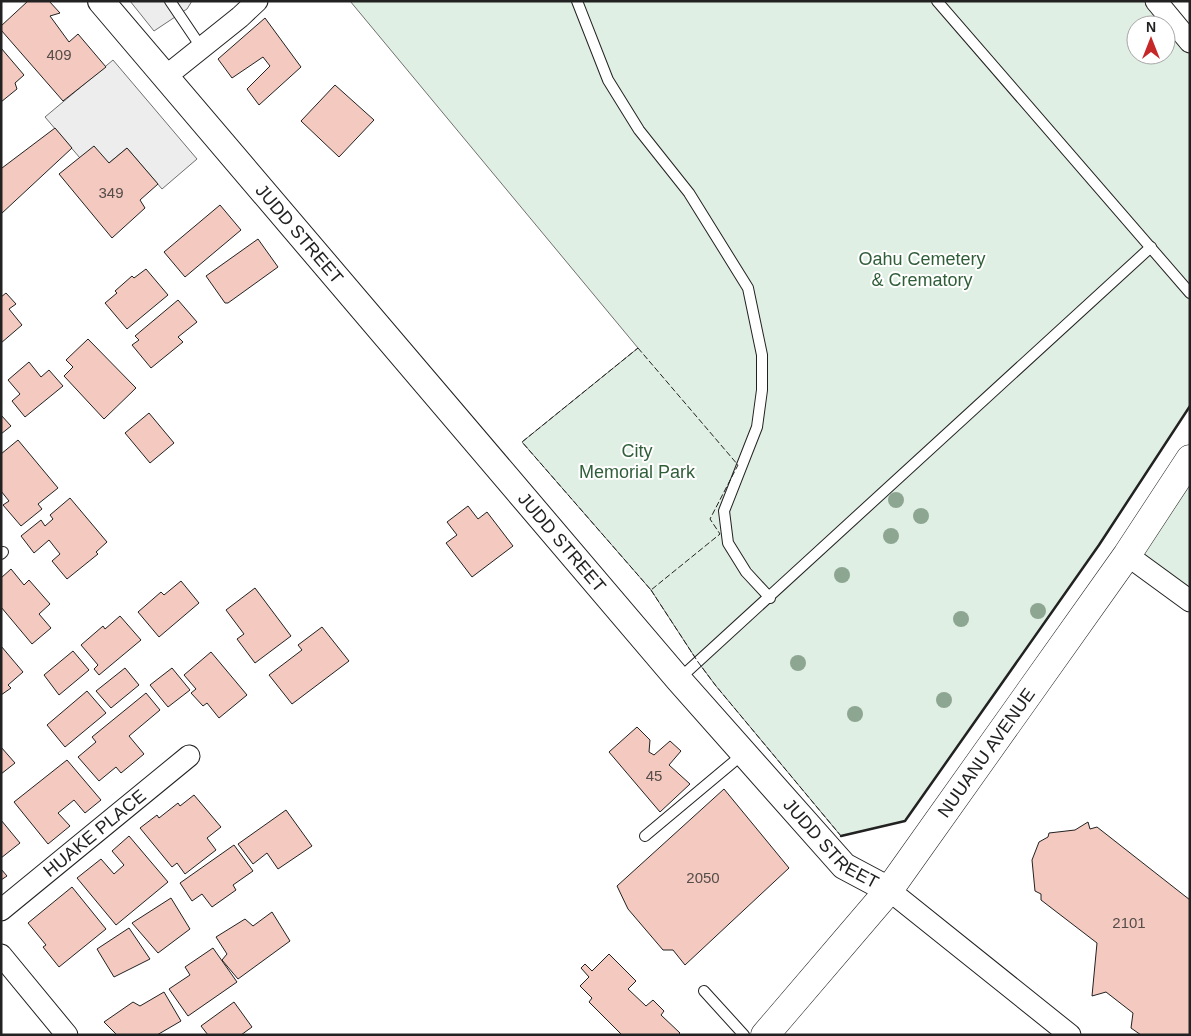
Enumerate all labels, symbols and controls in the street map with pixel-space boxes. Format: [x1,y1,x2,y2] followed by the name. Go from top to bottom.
[1126,15,1176,65] north arrow
[1146,19,1156,35] text: N
[46,46,72,63] house number: 409
[252,180,347,288] street label: JUDD STREET
[98,184,124,201] house number: 349
[858,249,986,290] park label: Oahu Cemetery & Crematory
[579,441,696,482] park label: City Memorial Park
[514,489,610,596] street label: JUDD STREET
[934,684,1039,821] street label: NUUANU AVENUE
[646,767,662,784] house number: 45
[39,786,150,881] street label: HUAKE PLACE
[779,795,882,893] street label: JUDD STREET
[686,869,720,886] house number: 2050
[1112,914,1146,931] house number: 2101

